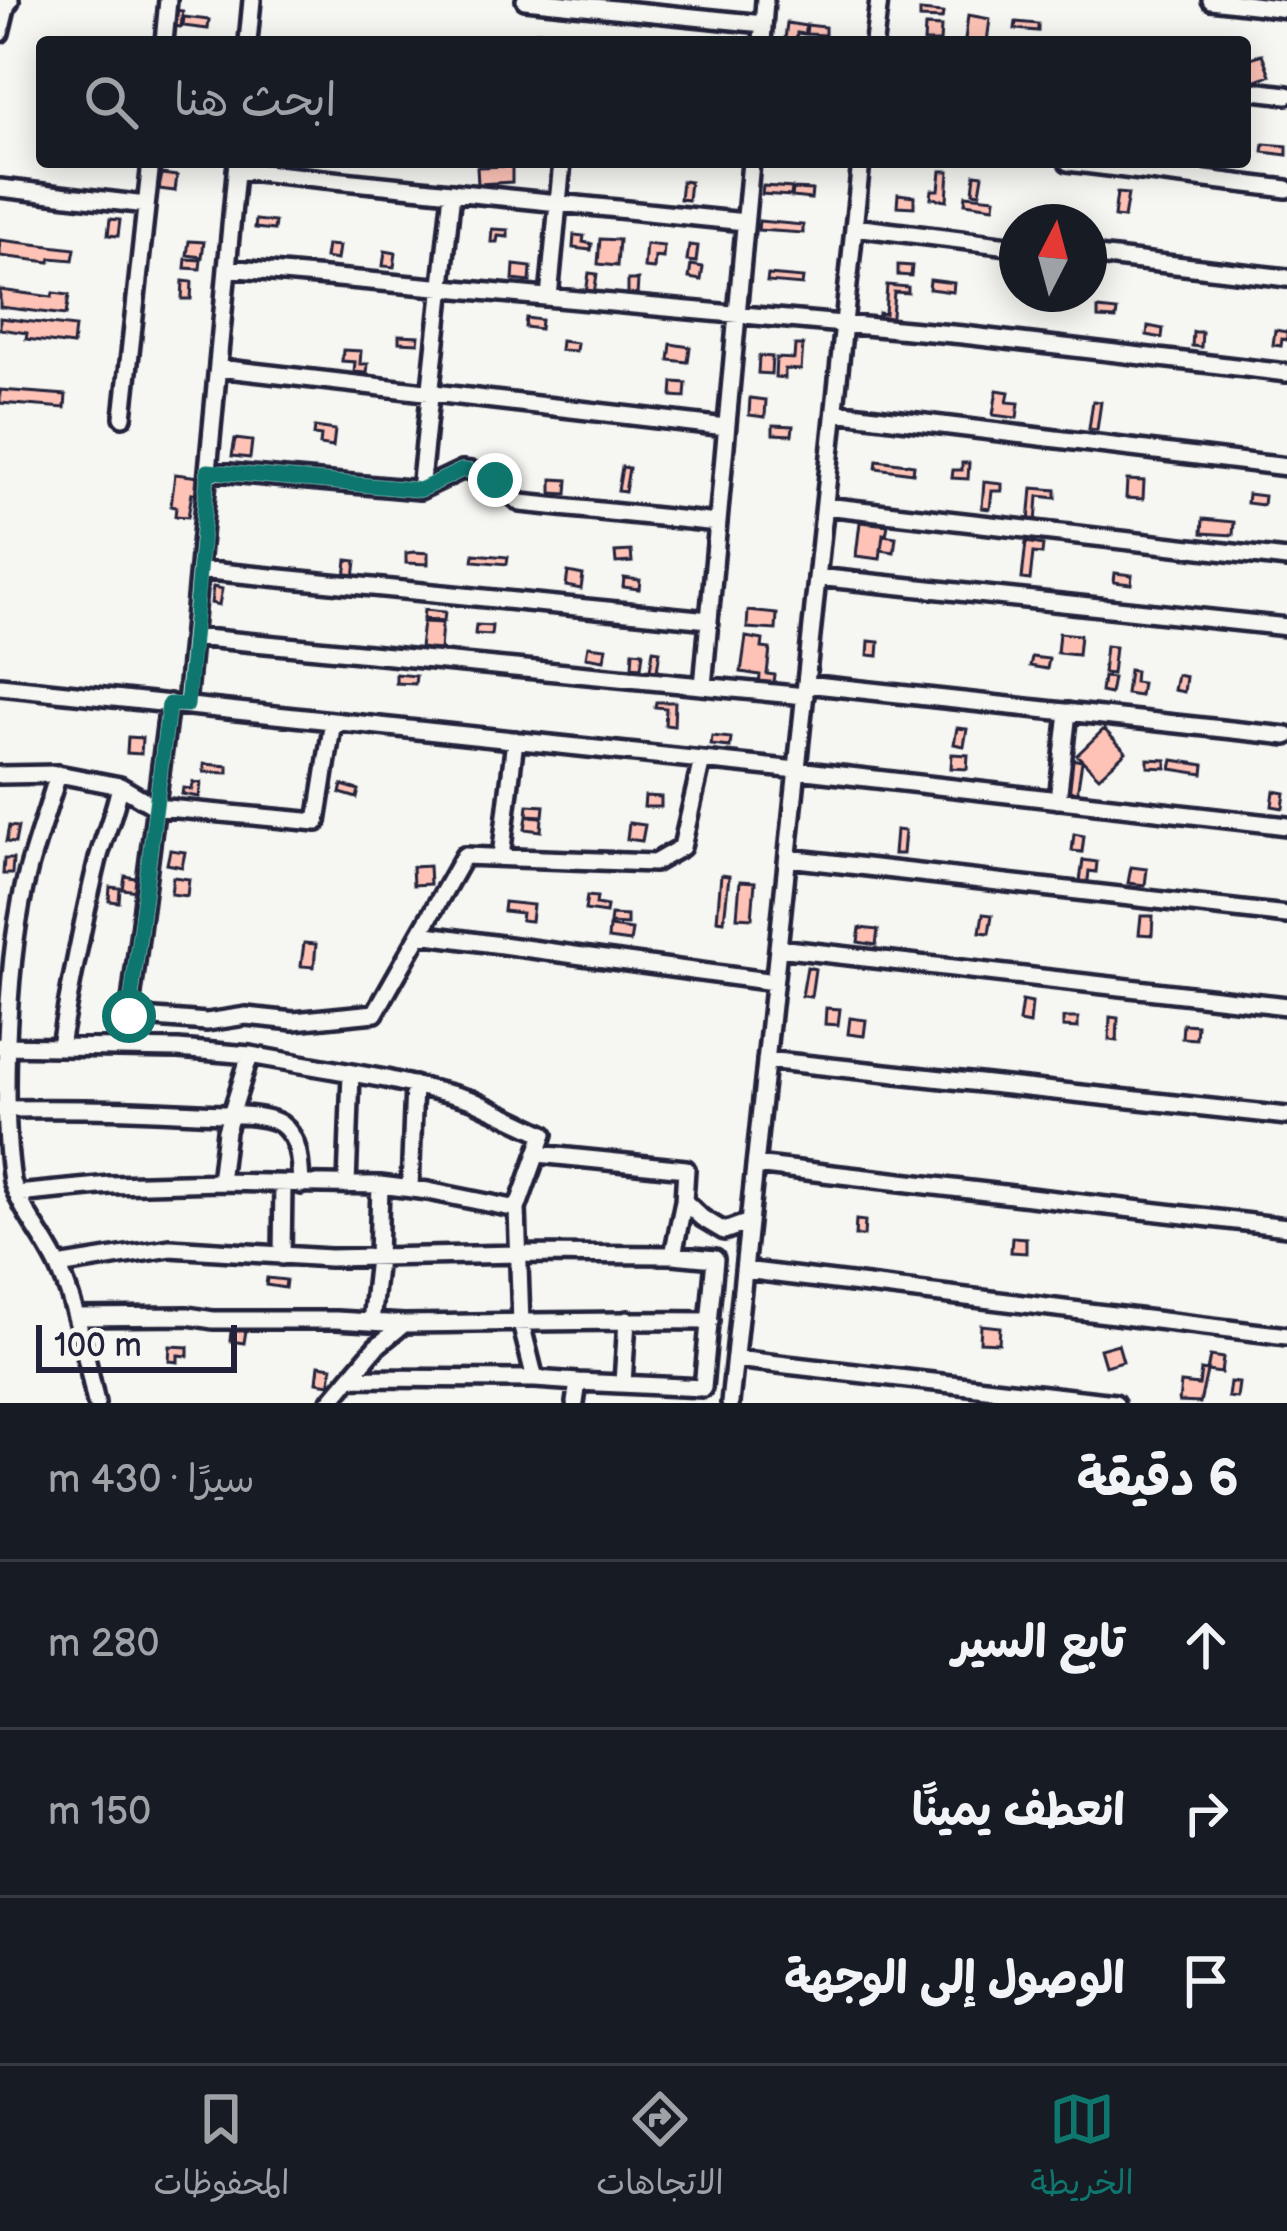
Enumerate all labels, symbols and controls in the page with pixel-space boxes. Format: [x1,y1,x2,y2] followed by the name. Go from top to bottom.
[36,36,1251,168] search box
[78,69,144,135] icon: search
[174,74,337,129] text: ابحث هنا
[999,204,1107,312] north arrow
[468,453,522,507] route end
[102,989,156,1043] route start
[36,1319,237,1372] scale bar
[54,1326,142,1366] text: 100 m
[1077,1449,1239,1510] text: 6 دقيقة
[48,1457,255,1504] text: سيرًا · 430 m
[1173,1612,1239,1678] icon: ahead
[952,1616,1125,1671] text: تابع السير
[48,1621,159,1668] text: 280 m
[1173,1780,1239,1846] icon: right
[912,1784,1125,1839] text: انعطف يمينًا
[48,1789,151,1836] text: 150 m
[1173,1948,1239,2014] icon: arrive
[784,1952,1125,2007] text: الوصول إلى الوجهة
[153,2086,289,2212] tab: المحفوظات
[596,2086,724,2212] tab: الاتجاهات
[1031,2086,1134,2212] tab: الخريطة

